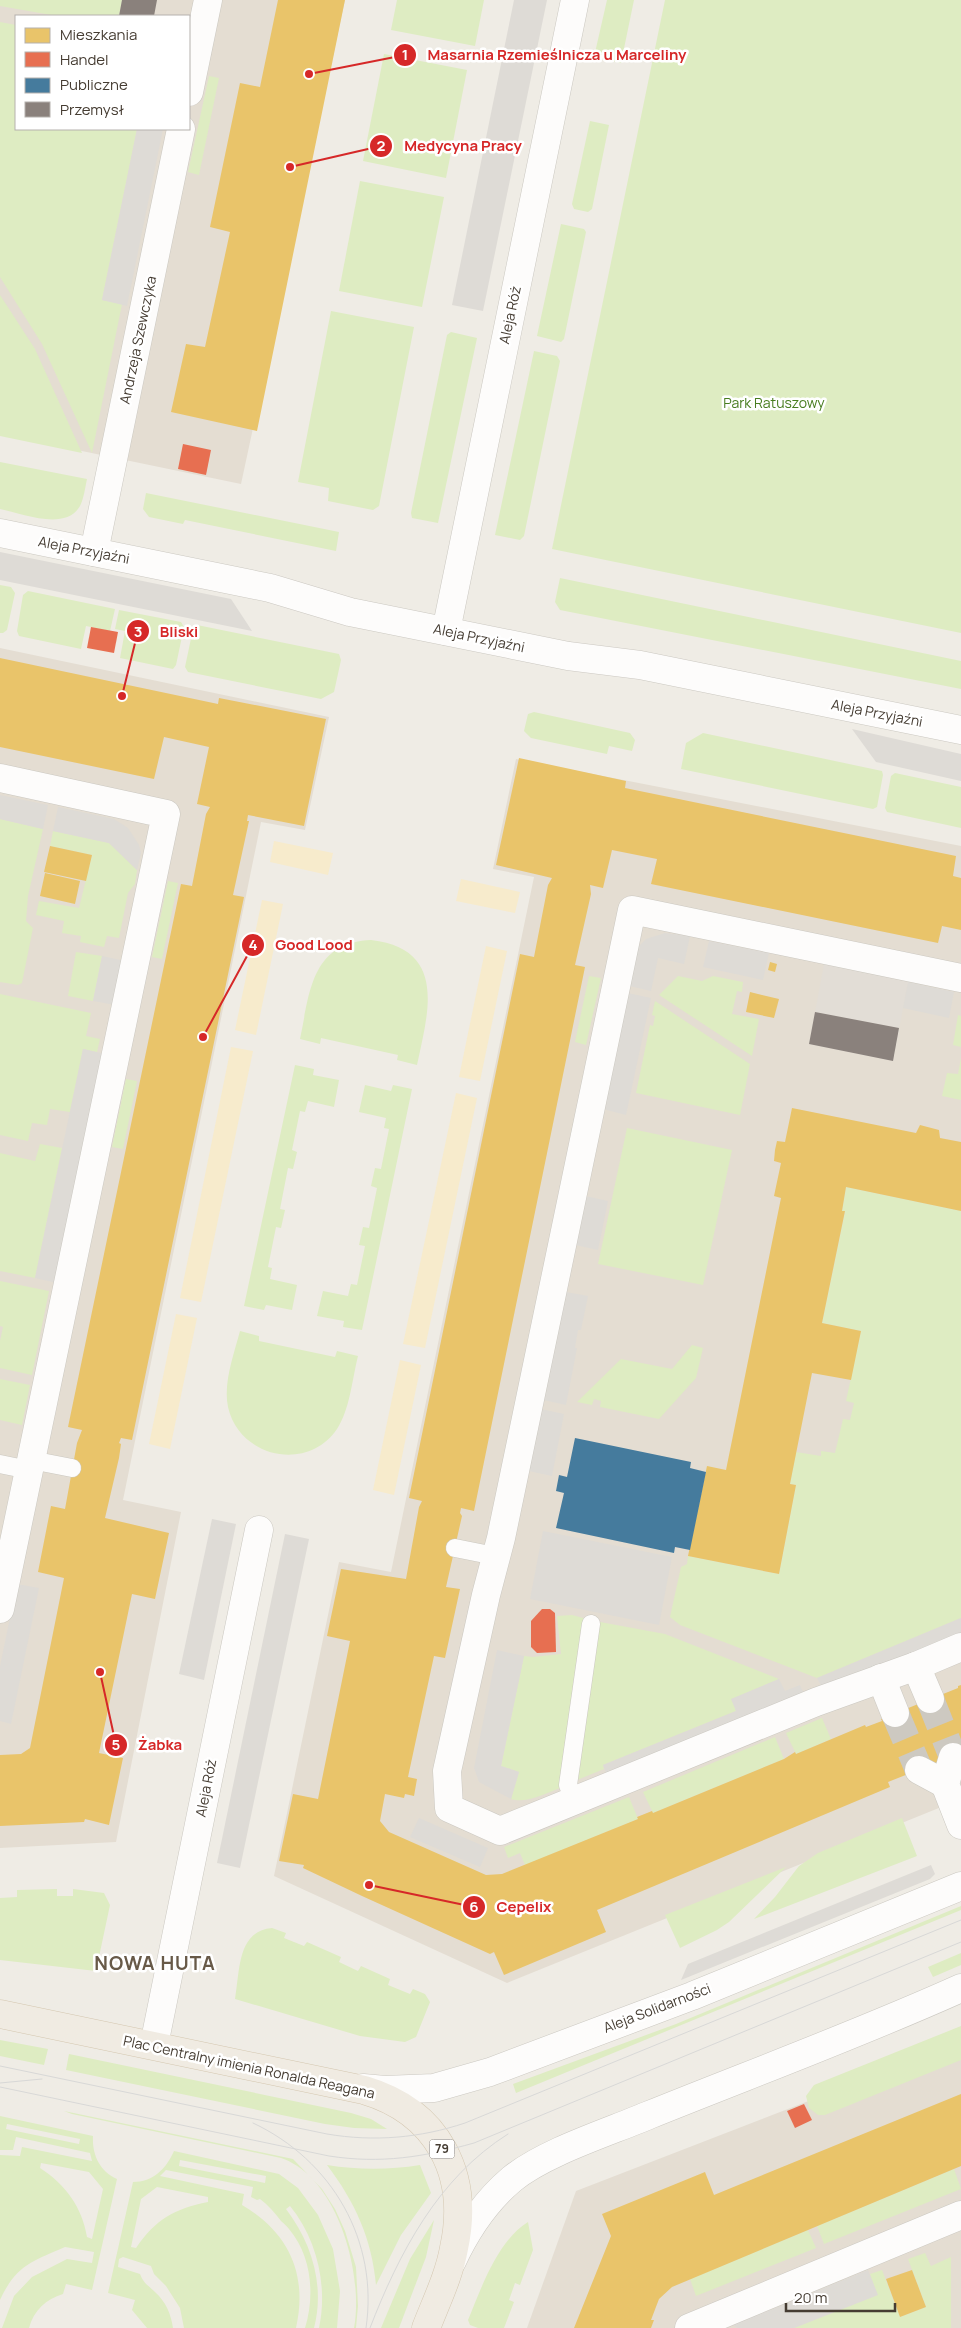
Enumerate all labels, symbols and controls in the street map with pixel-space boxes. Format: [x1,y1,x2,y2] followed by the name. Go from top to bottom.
[15,15,190,130] legend
[60,24,137,45] text: Mieszkania
[392,40,696,70] callout: Masarnia Rzemieślnicza u Marceliny
[402,44,408,65] text: 1
[427,44,687,65] text: Masarnia Rzemieślnicza u Marceliny
[60,49,109,70] text: Handel
[60,74,128,95] text: Publiczne
[60,99,125,120] text: Przemysł
[369,131,532,161] callout: Medycyna Pracy
[377,135,386,156] text: 2
[404,135,522,156] text: Medycyna Pracy
[115,274,160,406] street label: Andrzeja Szewczyka
[494,284,525,346] street label: Aleja Róż
[723,393,825,412] park label: Park Ratuszowy
[37,531,131,568] street label: Aleja Przyjaźni
[125,616,209,646] callout: Bliski
[432,619,526,656] street label: Aleja Przyjaźni
[134,621,142,642] text: 3
[160,621,198,642] text: Bliski
[830,694,924,731] street label: Aleja Przyjaźni
[240,930,363,960] callout: Good Lood
[248,934,258,955] text: 4
[275,934,353,955] text: Good Lood
[103,1730,193,1760] callout: Żabka
[112,1734,121,1755] text: 5
[138,1734,182,1755] text: Żabka
[191,1757,220,1819] street label: Aleja Róż
[461,1892,561,1922] callout: Cepelix
[469,1896,479,1917] text: 6
[497,1896,552,1917] text: Cepelix
[94,1950,216,1976] district label: NOWA HUTA
[600,1978,713,2037] street label: Aleja Solidarności
[122,2031,377,2102] street label: Plac Centralny imienia Ronalda Reagana
[430,2140,454,2158] road number: 79
[786,2280,895,2312] scale bar
[794,2287,827,2308] text: 20 m

